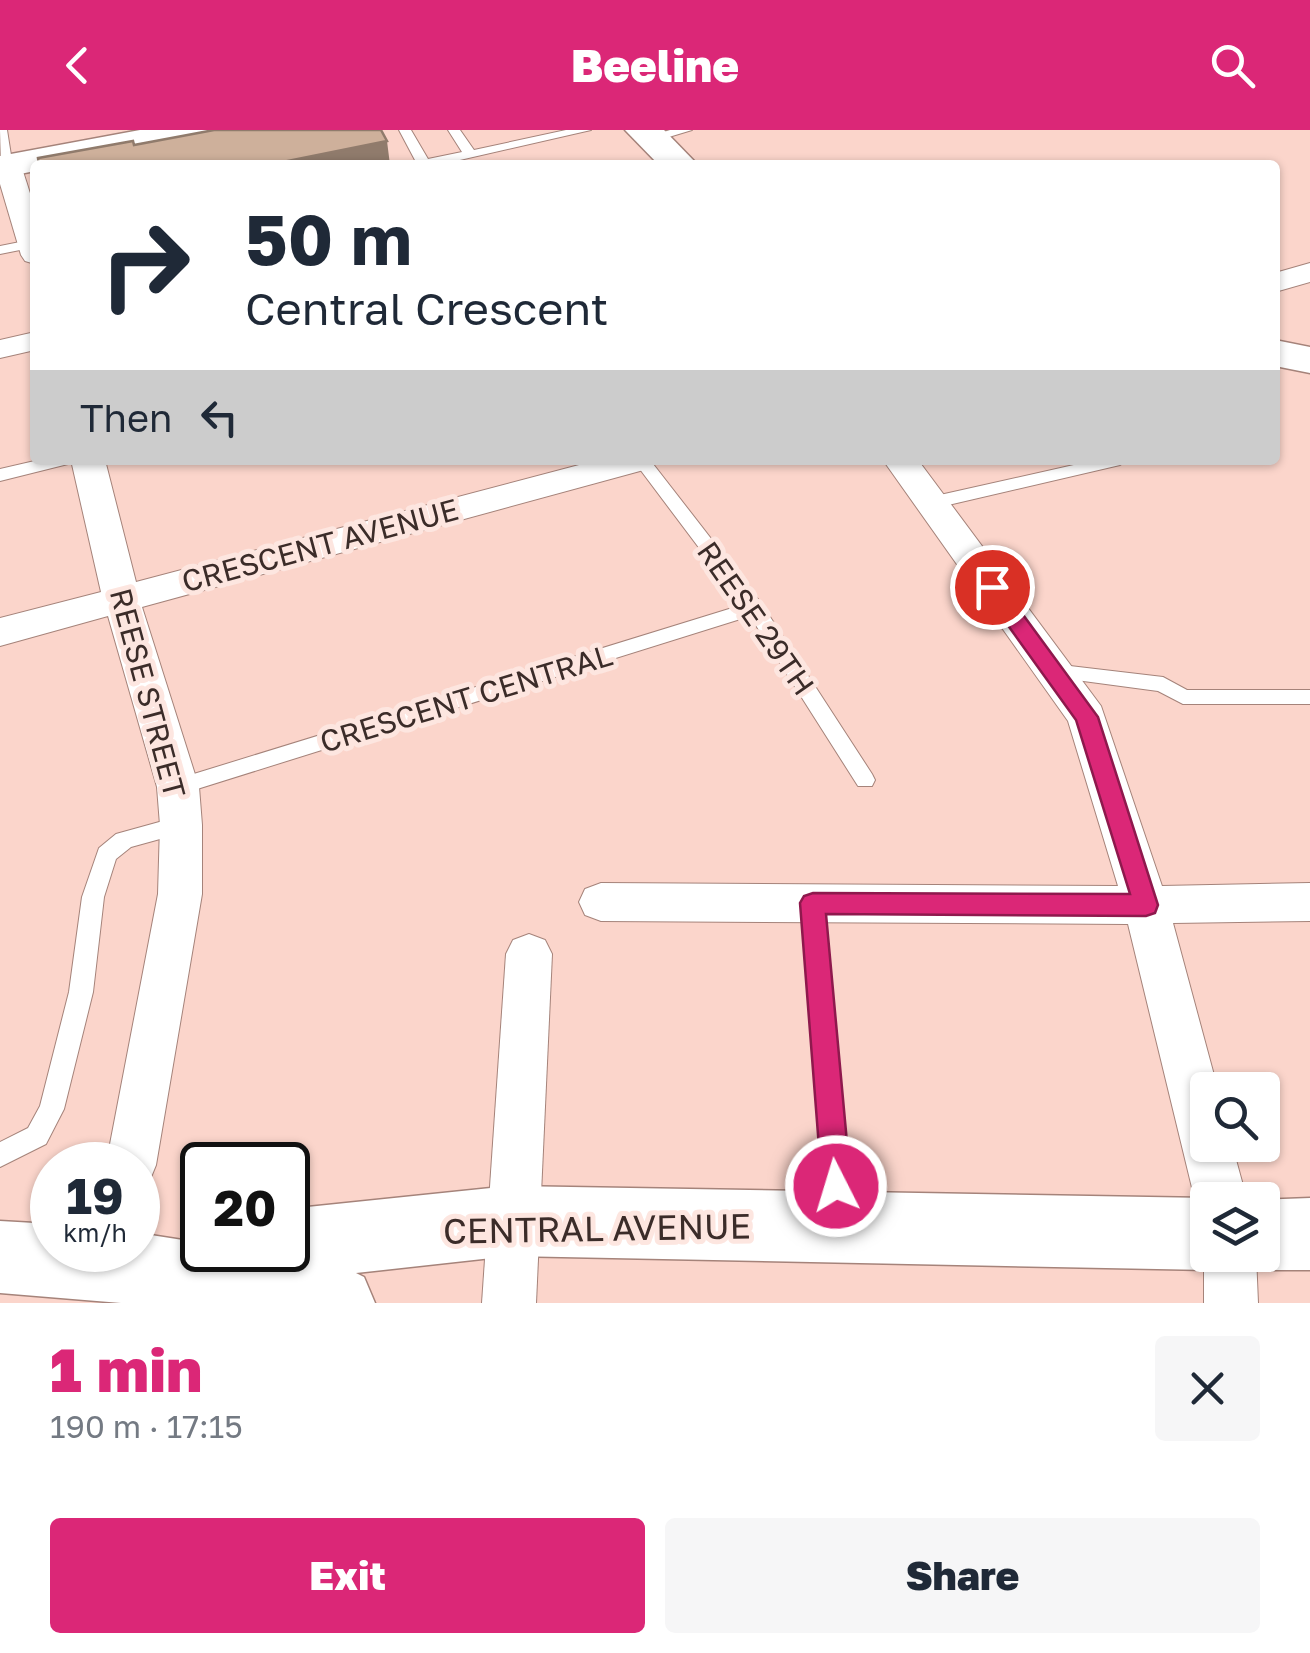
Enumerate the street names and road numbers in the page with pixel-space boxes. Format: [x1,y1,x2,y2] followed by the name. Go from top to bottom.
[178,491,462,599] street label: CRESCENT AVENUE
[690,534,822,702] street label: REESE 29TH
[103,584,193,802] street label: REESE STREET
[316,636,616,760] street label: CRESCENT CENTRAL
[443,1204,751,1252] street label: CENTRAL AVENUE

